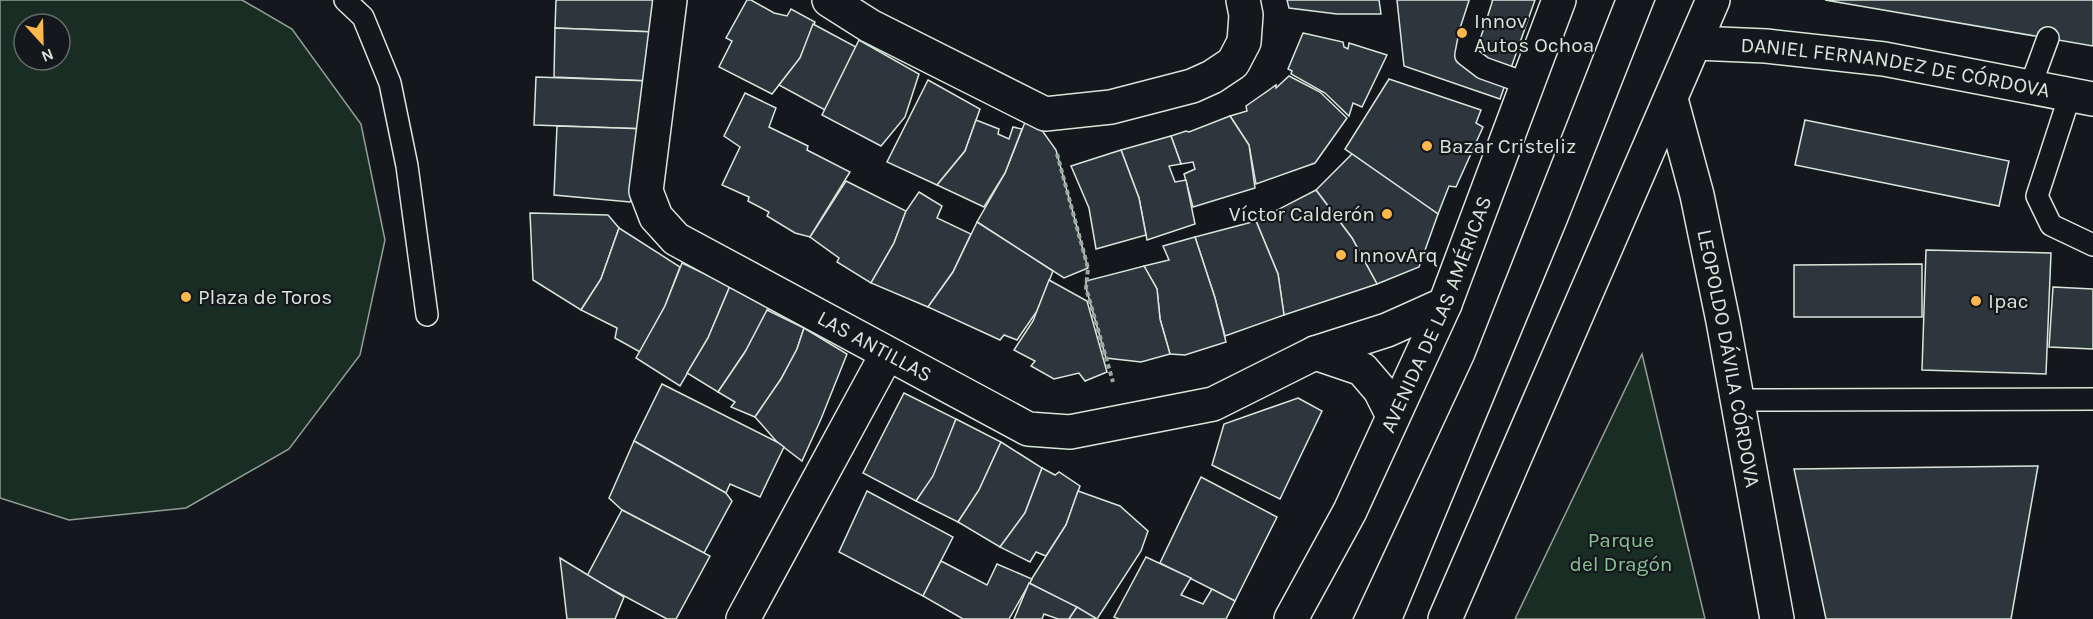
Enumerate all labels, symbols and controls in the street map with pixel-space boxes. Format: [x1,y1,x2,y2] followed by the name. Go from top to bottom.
[1474,9,1594,57] place label: Innov Autos Ochoa
[12,12,72,72] north arrow
[1455,26,1469,40] marker: Innov Autos Ochoa
[1740,33,2052,103] street label: DANIEL FERNANDEZ DE CÓRDOVA
[39,44,56,66] text: N
[1439,134,1576,158] place label: Bazar Cristeliz
[1420,139,1434,153] marker: Bazar Cristeliz
[1376,193,1496,436] street label: AVENIDA DE LAS AMÉRICAS
[1229,202,1375,226] place label: Víctor Calderón
[1380,207,1394,221] marker: Víctor Calderón
[1692,227,1765,490] street label: LEOPOLDO DÁVILA CÓRDOVA
[1353,243,1438,267] place label: InnovArq
[1334,248,1348,262] marker: InnovArq
[198,285,332,309] place label: Plaza de Toros
[1988,289,2029,313] place label: Ipac
[179,290,193,304] marker: Plaza de Toros
[1969,294,1983,308] marker: Ipac
[813,306,936,387] street label: LAS ANTILLAS
[1569,528,1673,576] park label: Parque del Dragón

